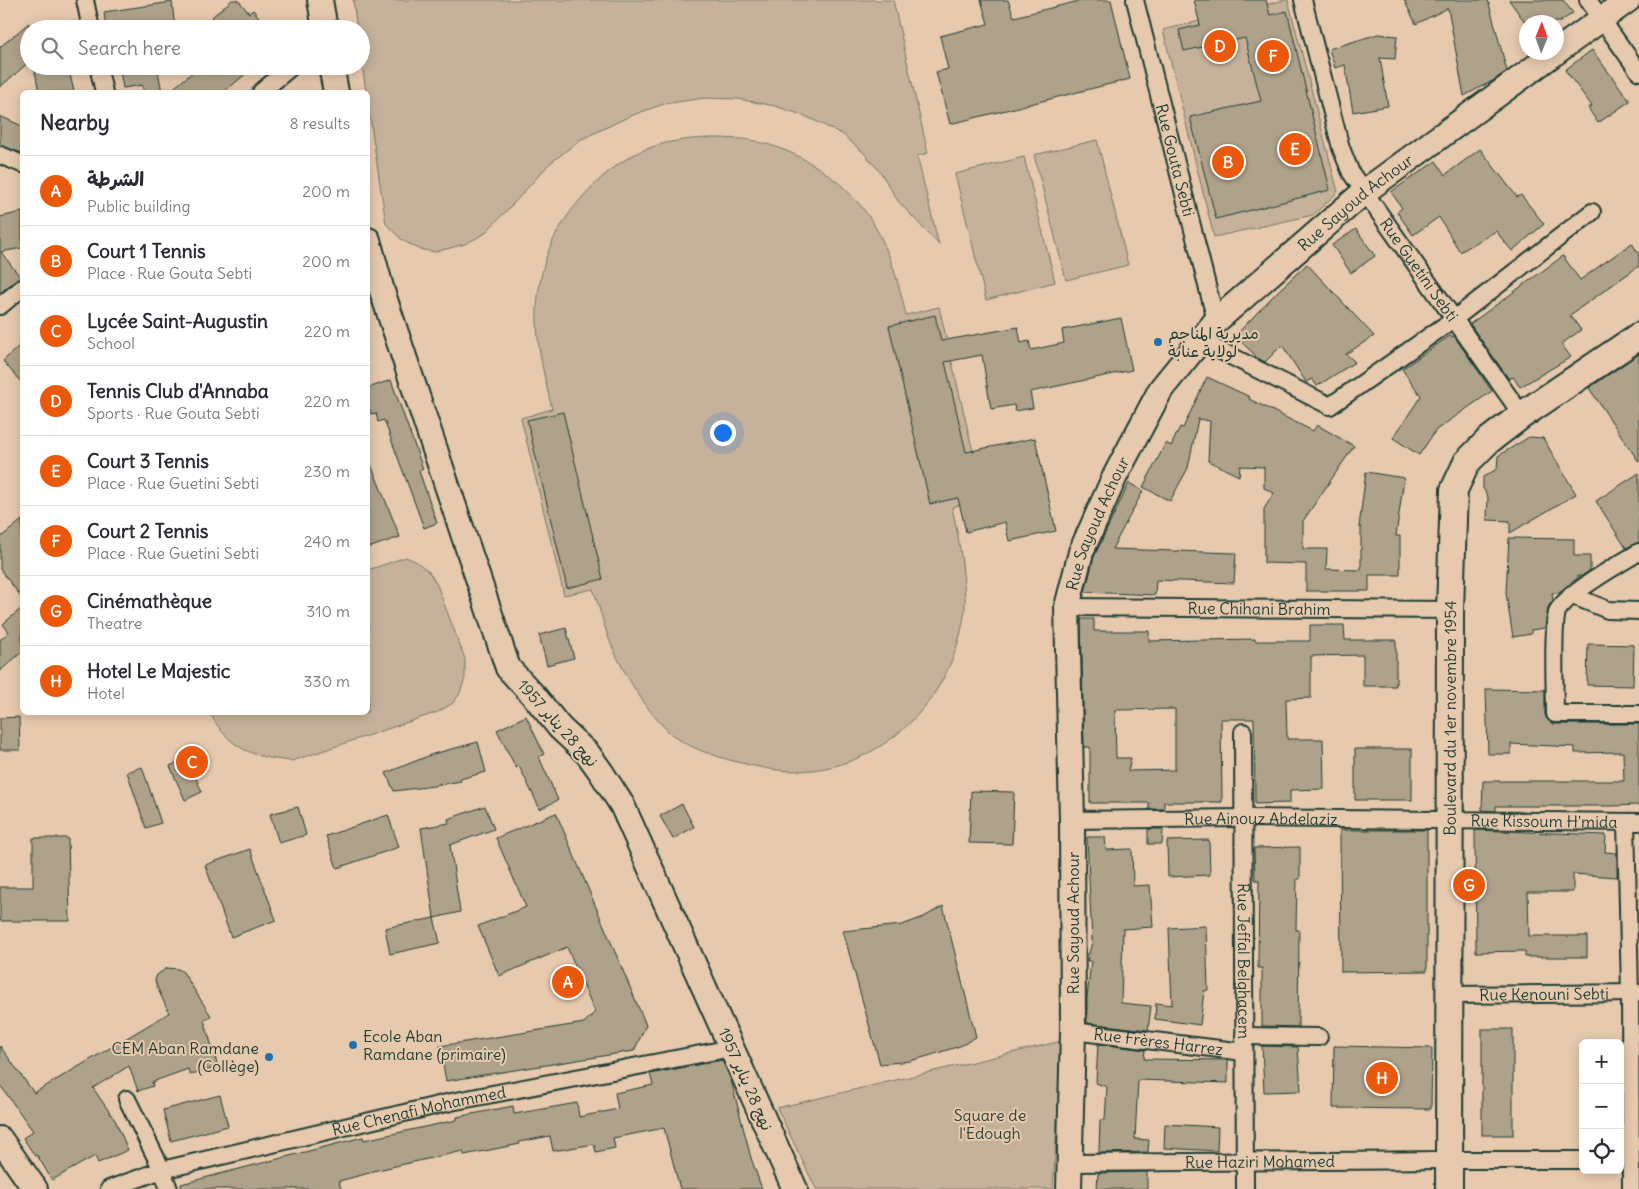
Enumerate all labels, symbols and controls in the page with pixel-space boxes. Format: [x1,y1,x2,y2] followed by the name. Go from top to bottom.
[1519,15,1564,60] north arrow
[20,20,370,75] search box
[1204,27,1236,65] pin: D
[38,34,66,62] icon: search
[78,36,181,60] text: Search here
[1257,37,1289,75] pin: F
[1152,102,1199,218] street label: Rue Gouta Sebti
[40,109,110,136] text: Nearby
[289,113,350,133] text: 8 results
[1279,130,1311,168] pin: E
[1212,143,1244,181] pin: B
[1294,149,1417,255] street label: Rue Sayoud Achour
[87,167,144,191] text: الشرطة
[51,181,61,201] text: A
[302,181,350,201] text: 200 m
[87,196,190,216] text: Public building
[1376,214,1463,325] street label: Rue Guetini Sebti
[87,239,206,263] text: Court 1 Tennis
[51,251,61,271] text: B
[302,251,350,271] text: 200 m
[87,263,252,283] text: Place · Rue Gouta Sebti
[87,309,268,333] text: Lycée Saint-Augustin
[51,321,61,341] text: C
[304,321,350,341] text: 220 m
[1168,323,1259,362] place label: مديرية المناجم لولاية عنابة
[87,333,135,353] text: School
[1152,336,1164,348] marker: مديرية المناجم لولاية عنابة
[87,379,269,403] text: Tennis Club d'Annaba
[50,391,62,411] text: D
[304,391,350,411] text: 220 m
[87,403,260,423] text: Sports · Rue Gouta Sebti
[710,420,736,446] your location
[87,449,209,473] text: Court 3 Tennis
[1062,453,1134,593] street label: Rue Sayoud Achour
[51,461,61,481] text: E
[304,461,350,481] text: 230 m
[87,473,259,493] text: Place · Rue Guetini Sebti
[87,519,208,543] text: Court 2 Tennis
[51,531,61,551] text: F
[304,531,350,551] text: 240 m
[87,543,259,563] text: Place · Rue Guetini Sebti
[87,589,212,613] text: Cinémathèque
[1187,598,1331,619] street label: Rue Chihani Brahim
[1440,600,1460,836] street label: Boulevard du 1er novembre 1954
[50,601,62,621] text: G
[306,601,350,621] text: 310 m
[87,613,142,633] text: Theatre
[87,659,231,683] text: Hotel Le Majestic
[50,671,62,691] text: H
[303,671,350,691] text: 330 m
[513,675,602,771] street label: نهج 28 يناير 1957
[87,683,125,703] text: Hotel
[176,743,208,781] pin: C
[1184,808,1338,829] street label: Rue Ainouz Abdelaziz
[1470,810,1617,832] street label: Rue Kissoum H'mida
[1063,851,1083,994] street label: Rue Sayoud Achour
[1453,866,1485,904] pin: G
[1234,883,1254,1039] street label: Rue Jeffal Belghacem
[552,963,584,1001] pin: A
[1479,983,1609,1005] street label: Rue Kenouni Sebti
[713,1024,778,1134] street label: نهج 28 يناير 1957
[1093,1024,1225,1059] street label: Rue Frères Harrez
[363,1026,506,1064] place label: Ecole Aban Ramdane (primaire)
[111,1038,259,1076] place label: CEM Aban Ramdane (Collège)
[347,1039,359,1051] marker: Ecole Aban Ramdane (primaire)
[1579,1039,1624,1174] map controls
[1579,1039,1624,1084] button: +
[263,1051,275,1063] marker: CEM Aban Ramdane (Collège)
[1366,1059,1398,1097] pin: H
[330,1082,507,1140] street label: Rue Chenafi Mohammed
[1579,1084,1624,1129] button: −
[954,1105,1026,1143] park label: Square de l'Edough
[1579,1129,1624,1174] button: locate
[1185,1151,1335,1172] street label: Rue Haziri Mohamed

